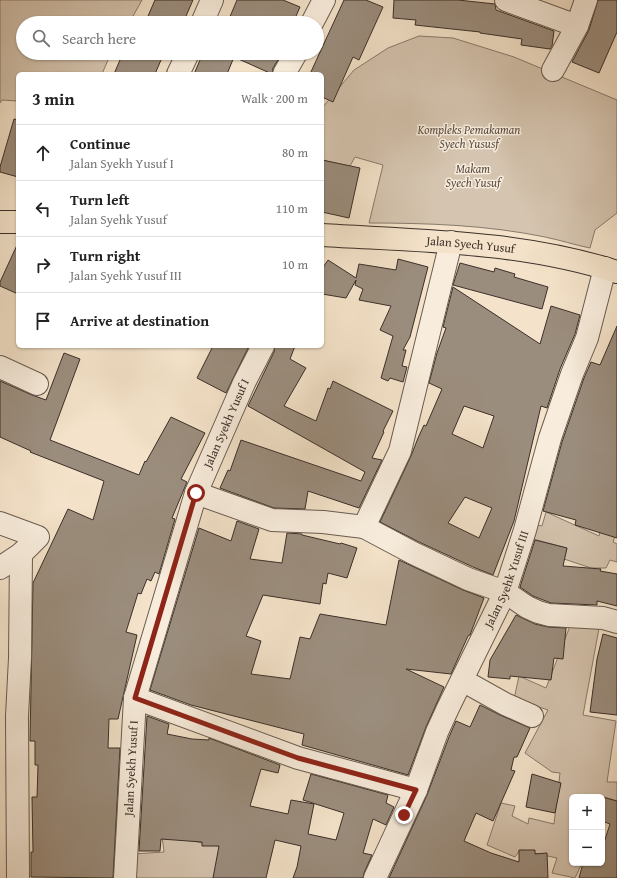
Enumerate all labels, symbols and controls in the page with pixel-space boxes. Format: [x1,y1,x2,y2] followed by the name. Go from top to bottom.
[16,16,324,60] search box
[30,27,52,49] icon: search
[62,28,136,49] text: Search here
[32,86,74,111] text: 3 min
[241,89,308,108] text: Walk · 200 m
[417,121,520,152] park label: Kompleks Pemakaman Syech Yususf
[70,133,131,154] text: Continue
[32,142,54,164] icon: ahead
[282,143,308,162] text: 80 m
[70,154,174,173] text: Jalan Syekh Yusuf I
[445,160,503,191] park label: Makam Syech Yusuf
[70,189,129,210] text: Turn left
[32,198,54,220] icon: left
[276,199,308,218] text: 110 m
[70,210,167,229] text: Jalan Syehk Yusuf
[424,232,517,257] street label: Jalan Syech Yusuf
[70,245,141,266] text: Turn right
[32,254,54,276] icon: right
[282,255,308,274] text: 10 m
[70,266,182,285] text: Jalan Syehk Yusuf III
[32,310,54,332] icon: arrive
[70,310,209,331] text: Arrive at destination
[198,375,253,472] street label: Jalan Syekh Yusuf I
[187,484,205,502] route start
[479,528,532,632] street label: Jalan Syehk Yusuf III
[119,720,142,818] street label: Jalan Syekh Yusuf I
[569,794,605,866] map controls
[569,794,605,830] button: +
[395,806,413,824] route end
[569,830,605,866] button: −

